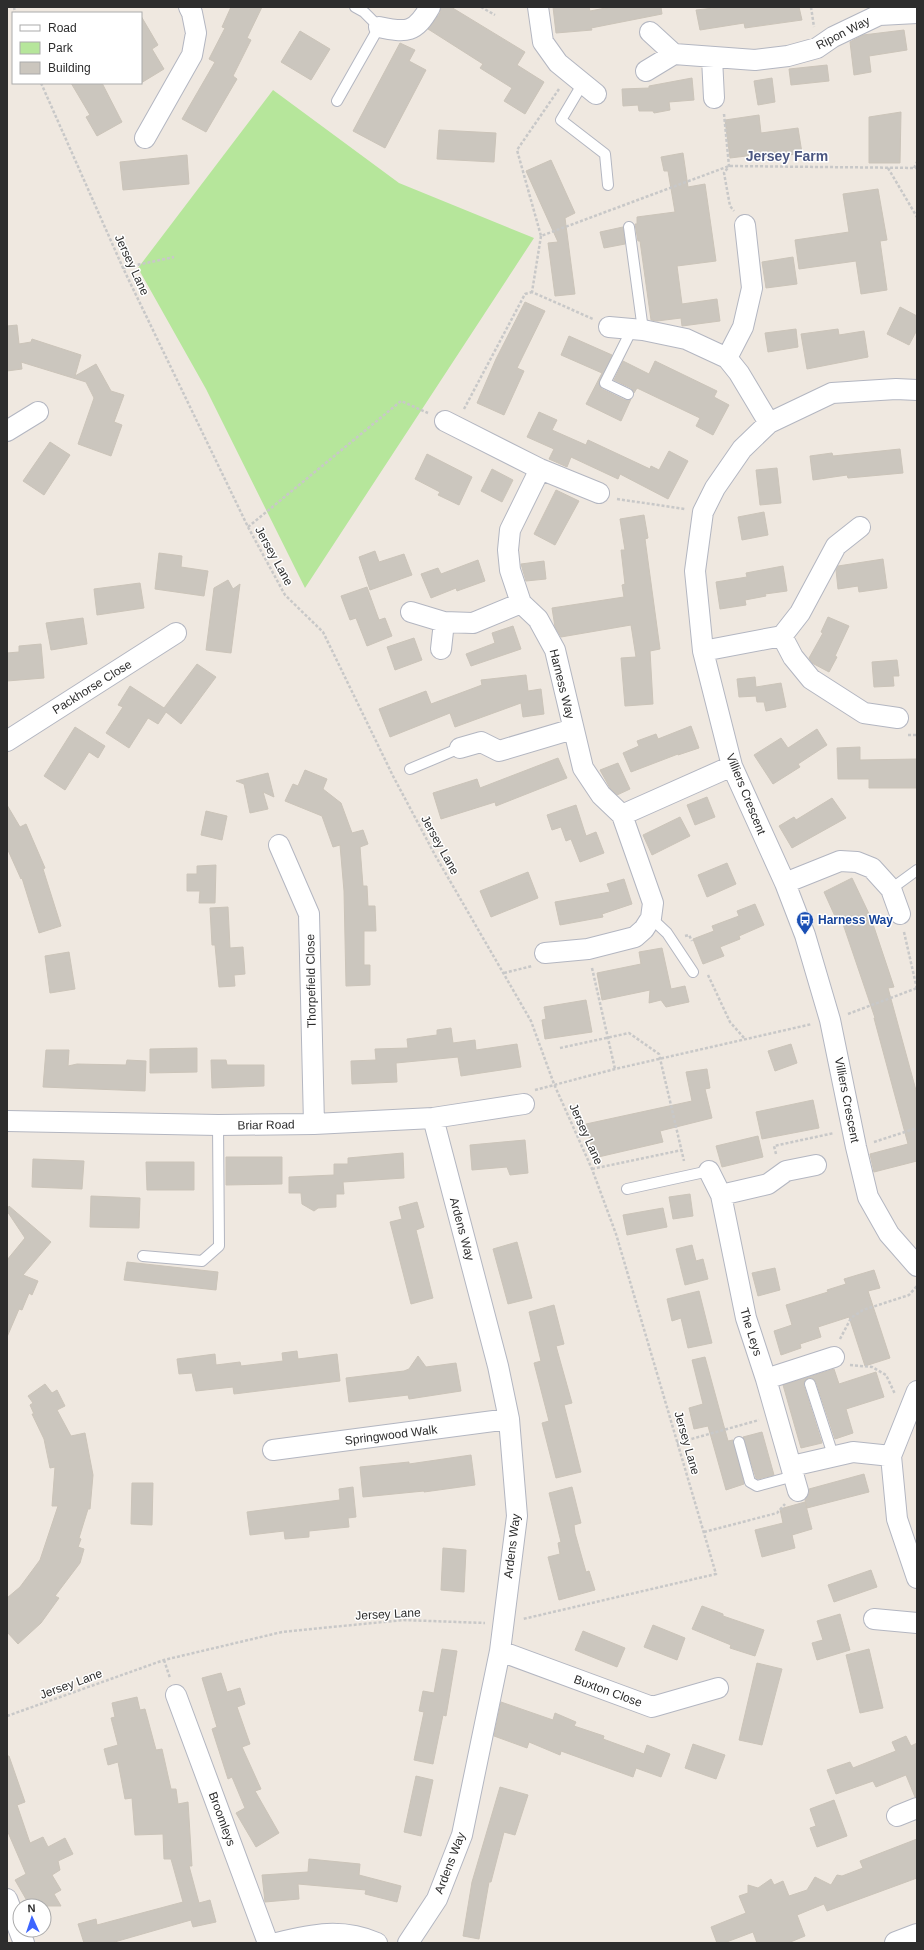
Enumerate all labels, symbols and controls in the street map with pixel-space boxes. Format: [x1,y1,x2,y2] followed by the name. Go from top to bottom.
[12,12,142,84] legend
[814,14,872,52] street label: Ripon Way
[48,21,77,35] text: Road
[48,41,74,55] text: Park
[48,61,91,75] text: Building
[746,148,828,164] district label: Jersey Farm
[112,232,152,298] street label: Jersey Lane
[252,524,296,588] street label: Jersey Lane
[547,648,577,720] street label: Harness Way
[50,657,134,717] street label: Packhorse Close
[723,751,769,837] street label: Villiers Crescent
[418,813,462,877] street label: Jersey Lane
[795,910,815,935] bus stop icon: Harness Way
[818,913,893,927] place label: Harness Way
[303,934,319,1028] street label: Thorpefield Close
[832,1056,862,1144] street label: Villiers Crescent
[566,1101,606,1167] street label: Jersey Lane
[237,1118,295,1132] street label: Briar Road
[447,1196,477,1262] street label: Ardens Way
[737,1306,765,1358] street label: The Leys
[671,1410,703,1477] street label: Jersey Lane
[344,1422,439,1448] street label: Springwood Walk
[501,1513,523,1579] street label: Ardens Way
[355,1605,421,1623] street label: Jersey Lane
[38,1666,104,1702] street label: Jersey Lane
[572,1672,644,1710] street label: Buxton Close
[206,1790,238,1848] street label: Broomleys
[432,1830,468,1896] street label: Ardens Way
[12,1898,52,1938] north arrow
[27,1902,36,1914] text: N

